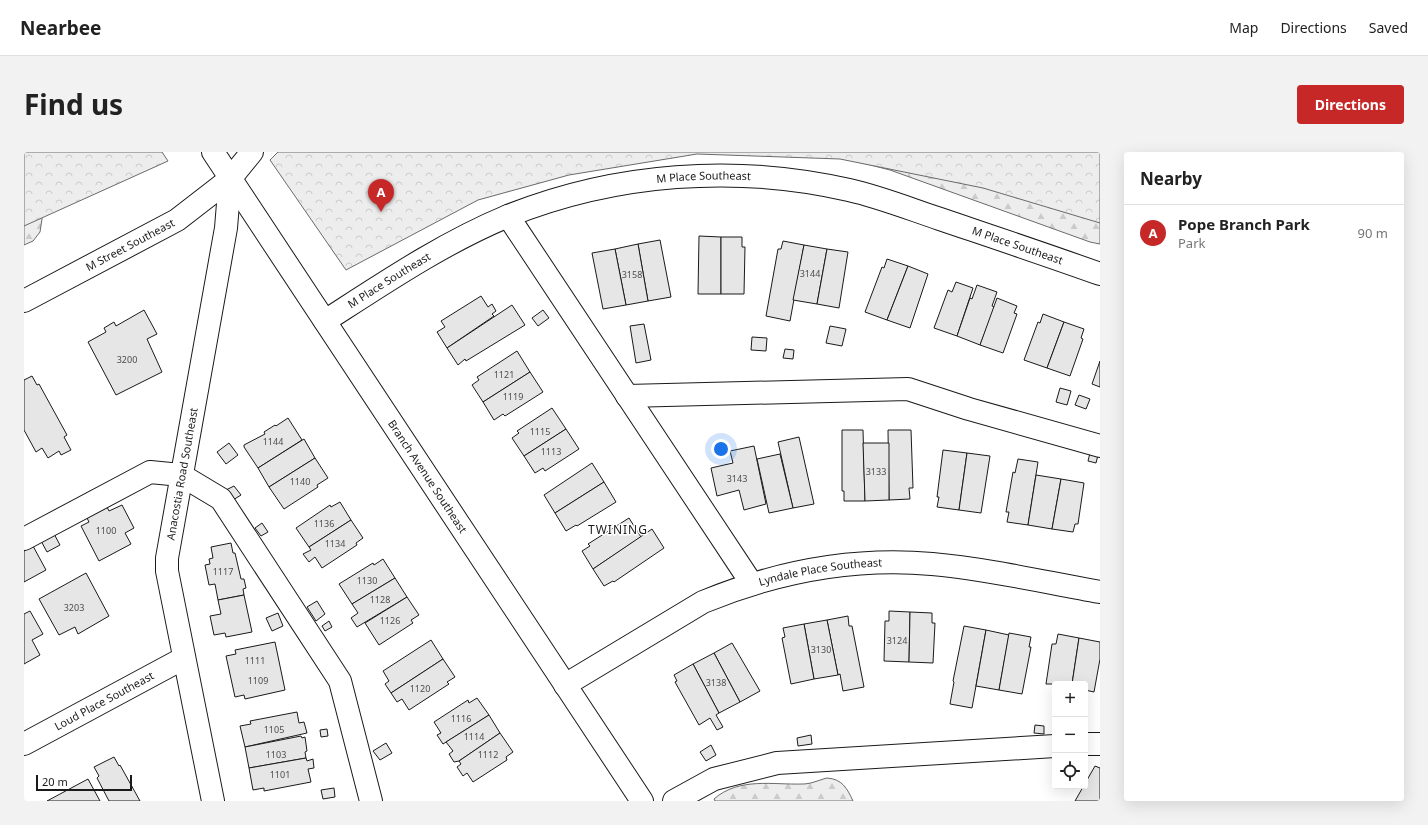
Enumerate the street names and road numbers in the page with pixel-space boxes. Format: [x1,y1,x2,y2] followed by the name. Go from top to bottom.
[655,167,751,186] street label: M Place Southeast
[83,215,177,274] street label: M Street Southeast
[970,222,1065,267] street label: M Place Southeast
[345,248,433,311] street label: M Place Southeast
[162,406,201,541] street label: Anacostia Road Southeast
[385,417,471,536] street label: Branch Avenue Southeast
[757,554,882,589] street label: Lyndale Place Southeast
[52,668,156,733] street label: Loud Place Southeast

